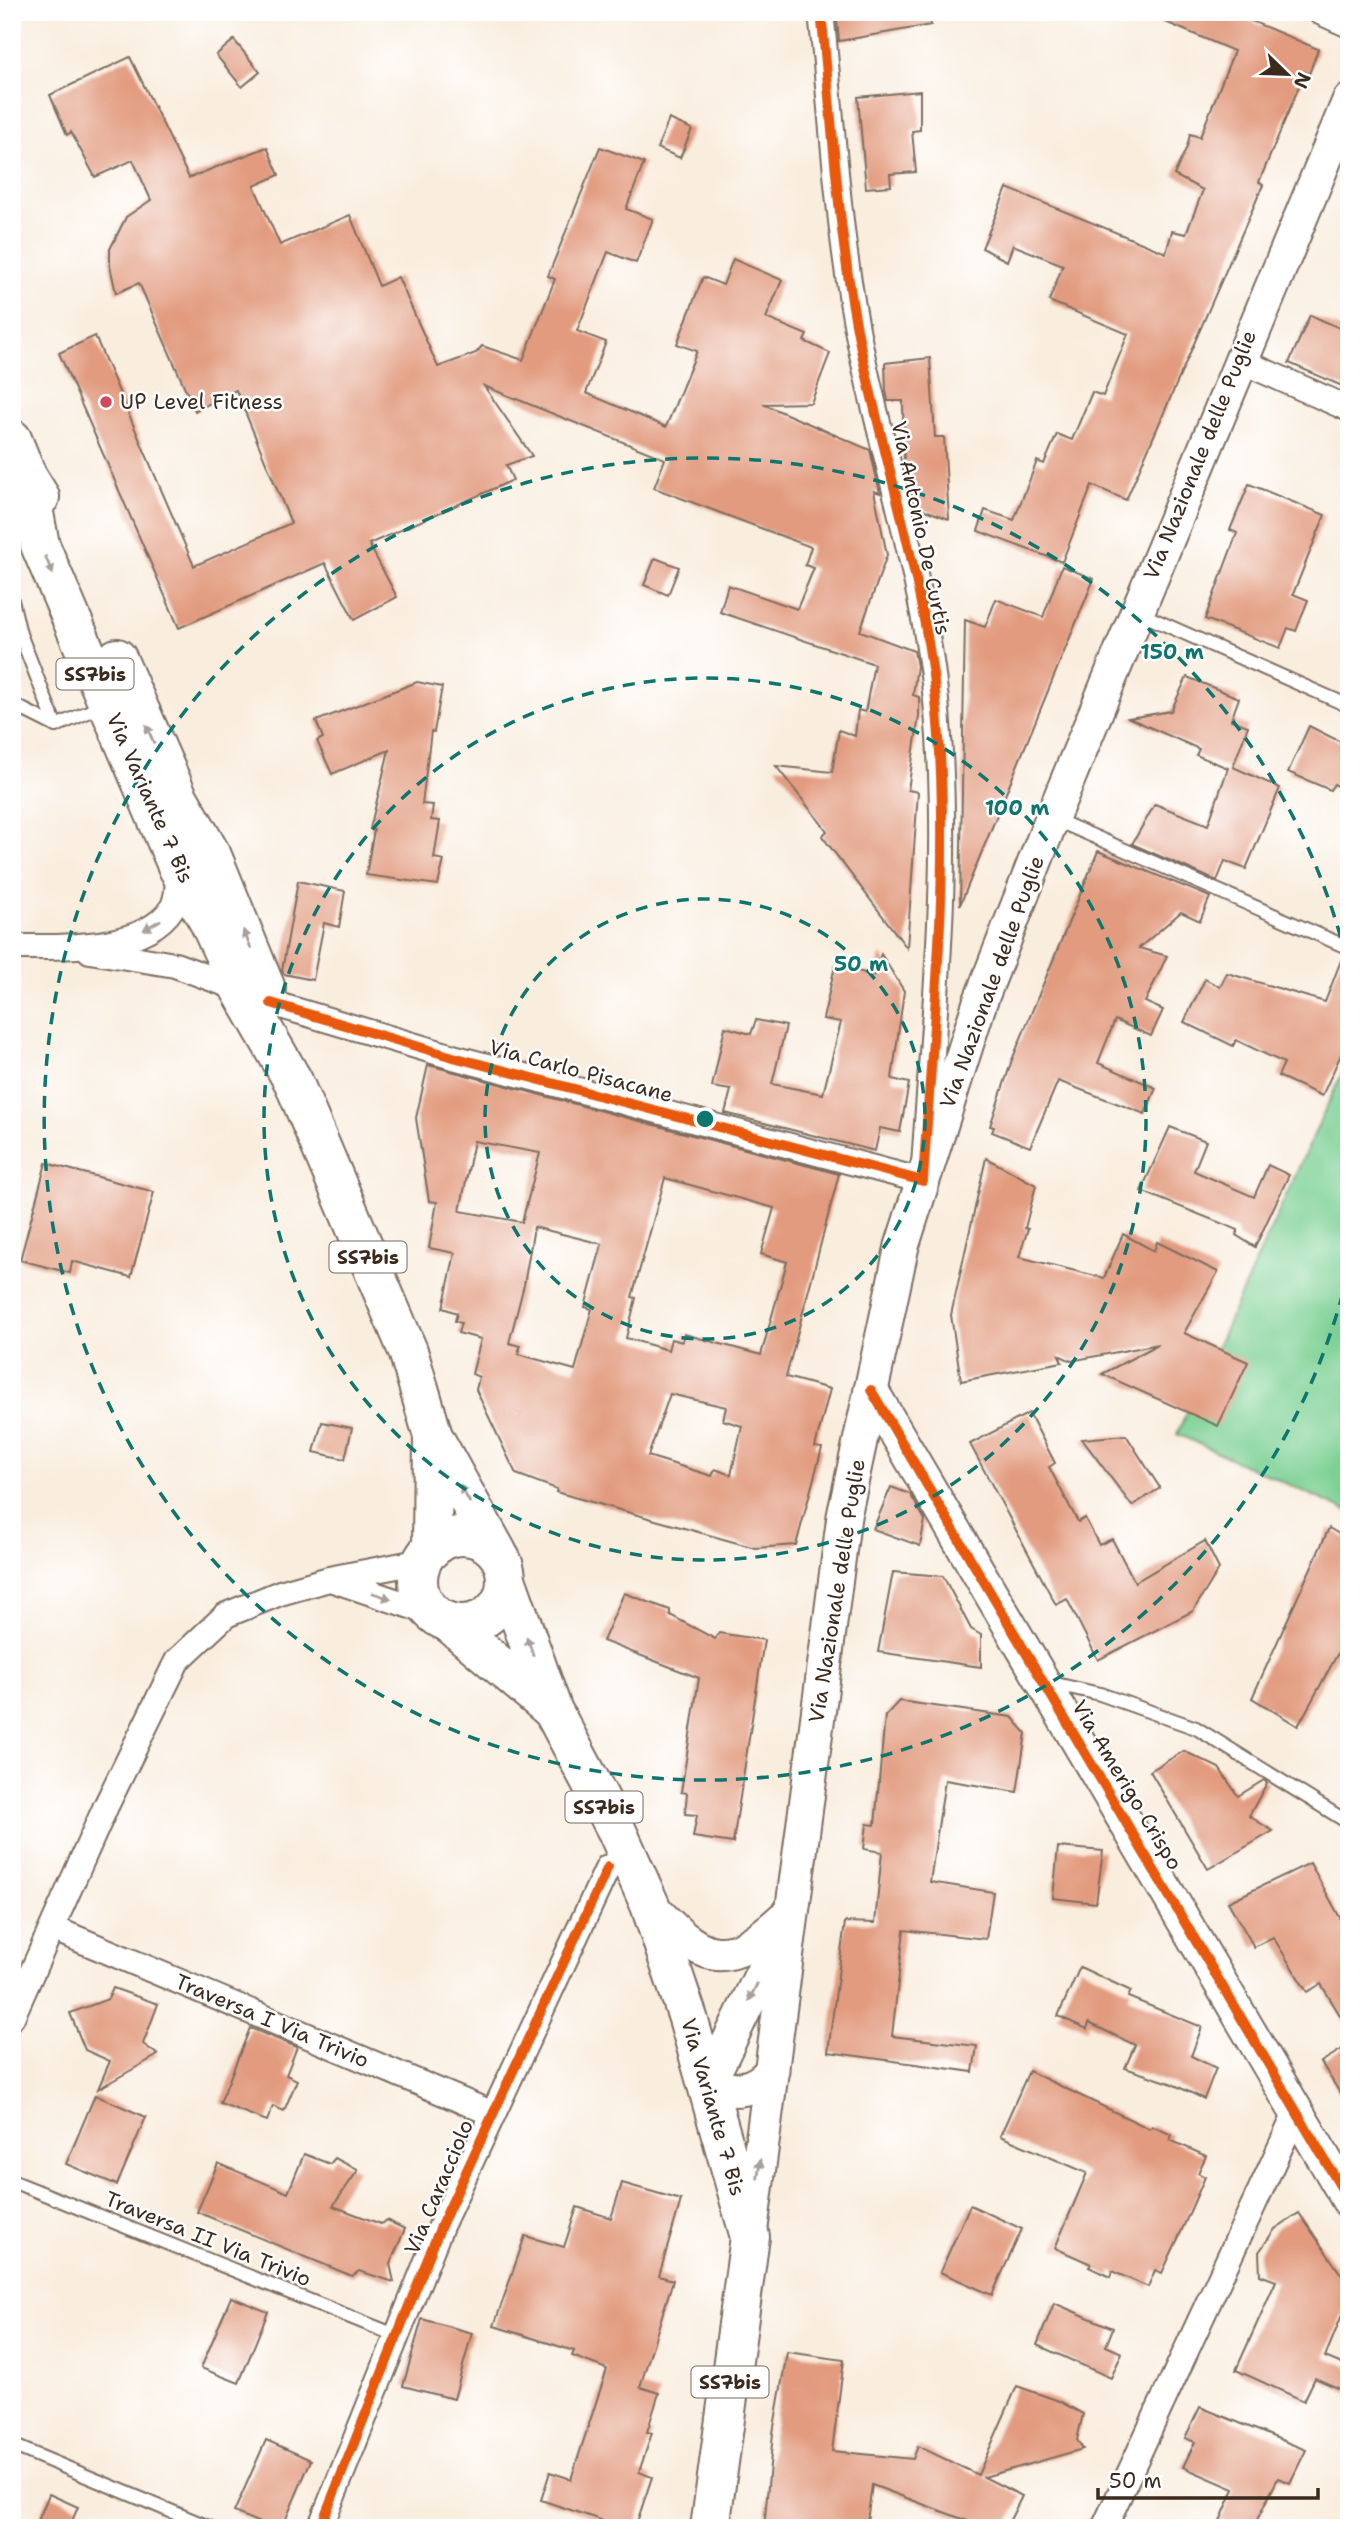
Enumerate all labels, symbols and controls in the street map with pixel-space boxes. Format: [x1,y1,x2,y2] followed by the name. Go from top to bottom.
[1252,38,1322,108] north arrow
[1288,69,1317,92] text: N
[1137,326,1263,584] street label: Via Nazionale delle Puglie
[120,388,283,416] place label: UP Level Fitness
[98,394,114,410] marker: UP Level Fitness
[885,418,957,638] street label: Via Antonio De Curtis
[44,555,55,576] one-way arrow
[1140,638,1204,666] text: 150 m
[56,659,134,690] road number: SS7bis
[100,708,200,888] street label: Via Variante 7 Bis
[145,723,156,744] one-way arrow
[985,794,1049,822] text: 100 m
[933,852,1051,1112] street label: Via Nazionale delle Puglie
[143,919,162,931] one-way arrow
[241,928,252,949] one-way arrow
[834,950,888,978] text: 50 m
[486,1033,676,1109] street label: Via Carlo Pisacane
[693,1107,717,1131] centre of rings
[330,1242,406,1273] road number: SS7bis
[802,1457,872,1725] street label: Via Nazionale delle Puglie
[459,1484,471,1504] one-way arrow
[371,1592,392,1602] one-way arrow
[524,1636,535,1657] one-way arrow
[1065,1695,1189,1875] street label: Via Amerigo Crispo
[566,1792,642,1823] road number: SS7bis
[171,1967,373,2075] street label: Traversa I Via Trivio
[747,1982,758,2002] one-way arrow
[674,2015,752,2199] street label: Via Variante 7 Bis
[398,2115,480,2259] street label: Via Caracciolo
[754,2158,765,2180] one-way arrow
[101,2185,315,2293] street label: Traversa II Via Trivio
[692,2366,768,2398] road number: SS7bis
[1098,2456,1319,2500] scale bar
[1109,2467,1162,2495] text: 50 m

